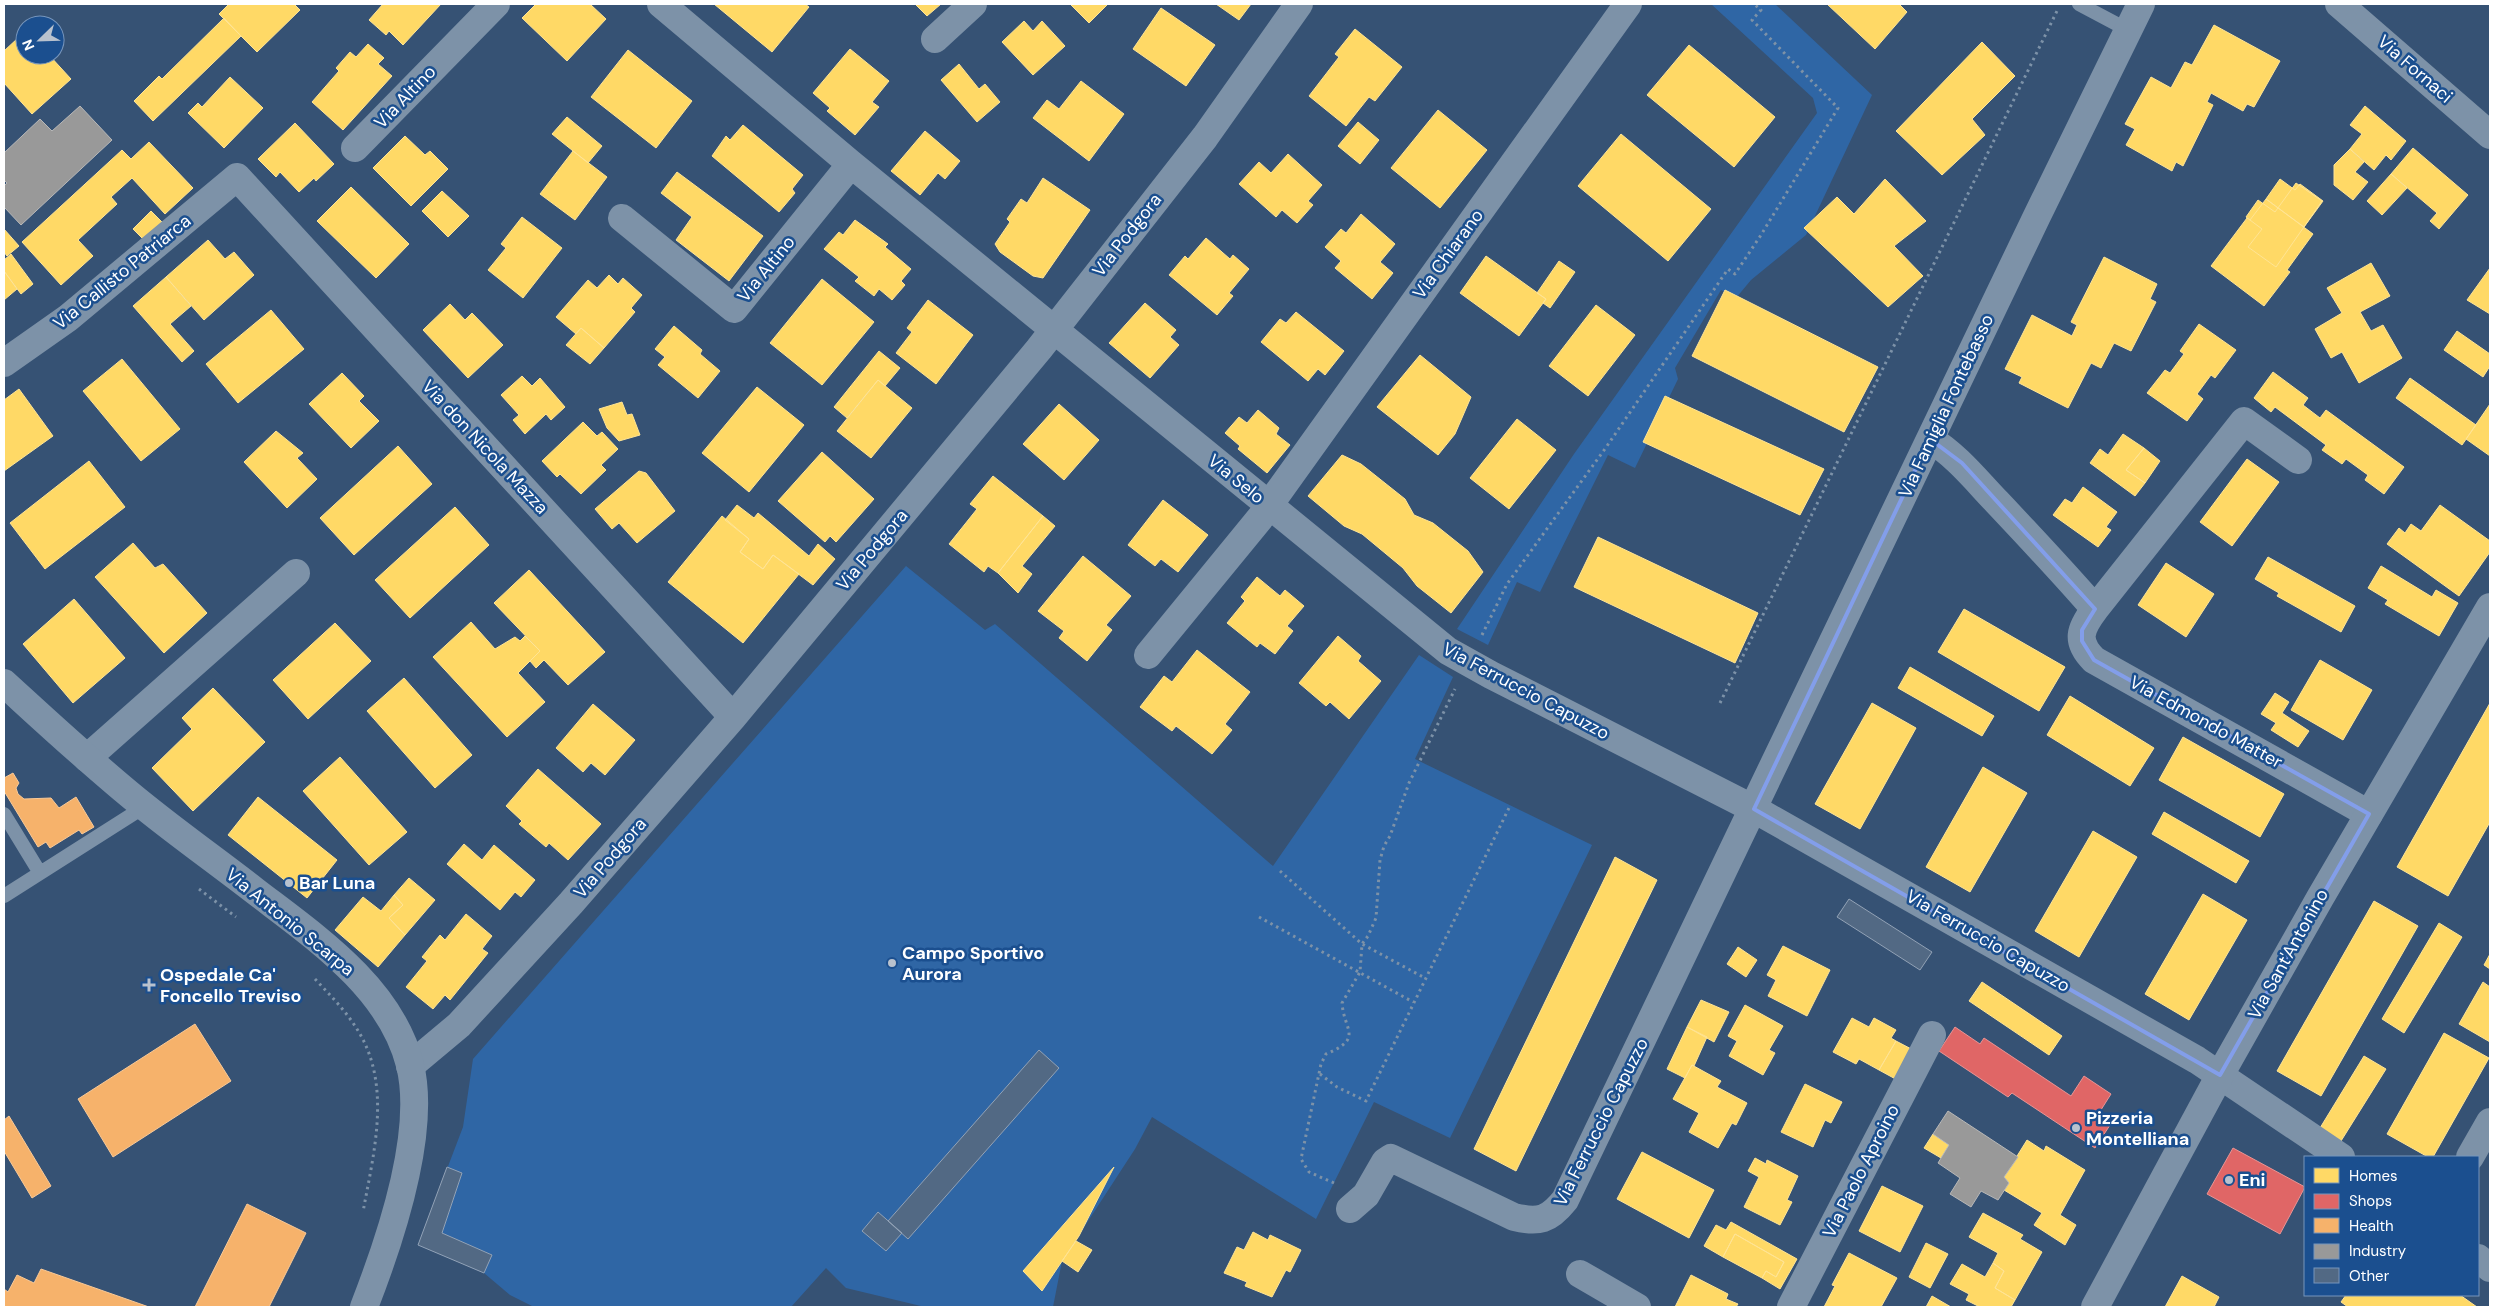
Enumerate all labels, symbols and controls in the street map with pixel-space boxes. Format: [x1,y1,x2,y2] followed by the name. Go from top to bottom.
[15,15,65,65] north arrow
[2372,30,2458,108] street label: Via Fornaci
[18,37,38,53] text: N
[369,60,441,134] street label: Via Altino
[1087,188,1167,282] street label: Via Podgora
[1407,204,1489,304] street label: Via Chiarano
[48,209,196,335] street label: Via Callisto Patriarca
[732,231,800,307] street label: Via Altino
[1893,310,1999,502] street label: Via Famiglia Fontebasso
[416,375,554,519] street label: Via don Nicola Mazza
[1203,449,1269,509] street label: Via Selo
[831,504,913,596] street label: Via Podgora
[1438,637,1614,745] street label: Via Ferruccio Capuzzo
[2125,670,2287,774] street label: Via Edmondo Matter
[568,813,652,903] street label: Via Podgora
[221,863,359,981] street label: Via Antonio Scarpa
[299,871,375,895] place label: Bar Luna
[283,877,295,889] marker: Bar Luna
[1902,884,2074,998] street label: Via Ferruccio Capuzzo
[2242,884,2334,1024] street label: Via Sant'Antonino
[902,941,1044,986] place label: Campo Sportivo Aurora
[886,957,898,969] marker: Campo Sportivo Aurora
[160,963,301,1008] place label: Ospedale Ca' Foncello Treviso
[142,978,156,992] marker: Ospedale Ca' Foncello Treviso
[1548,1034,1654,1210] street label: Via Ferruccio Capuzzo
[1817,1100,1905,1242] street label: Via Paolo Aproino
[2086,1106,2189,1151] place label: Pizzeria Montelliana
[2070,1122,2082,1134] marker: Pizzeria Montelliana
[2304,1156,2479,1296] legend
[2349,1166,2398,1186] text: Homes
[2239,1168,2266,1192] place label: Eni
[2223,1174,2235,1186] marker: Eni
[2349,1191,2392,1211] text: Shops
[2349,1216,2394,1236] text: Health
[2349,1241,2407,1261] text: Industry
[2349,1266,2390,1286] text: Other

